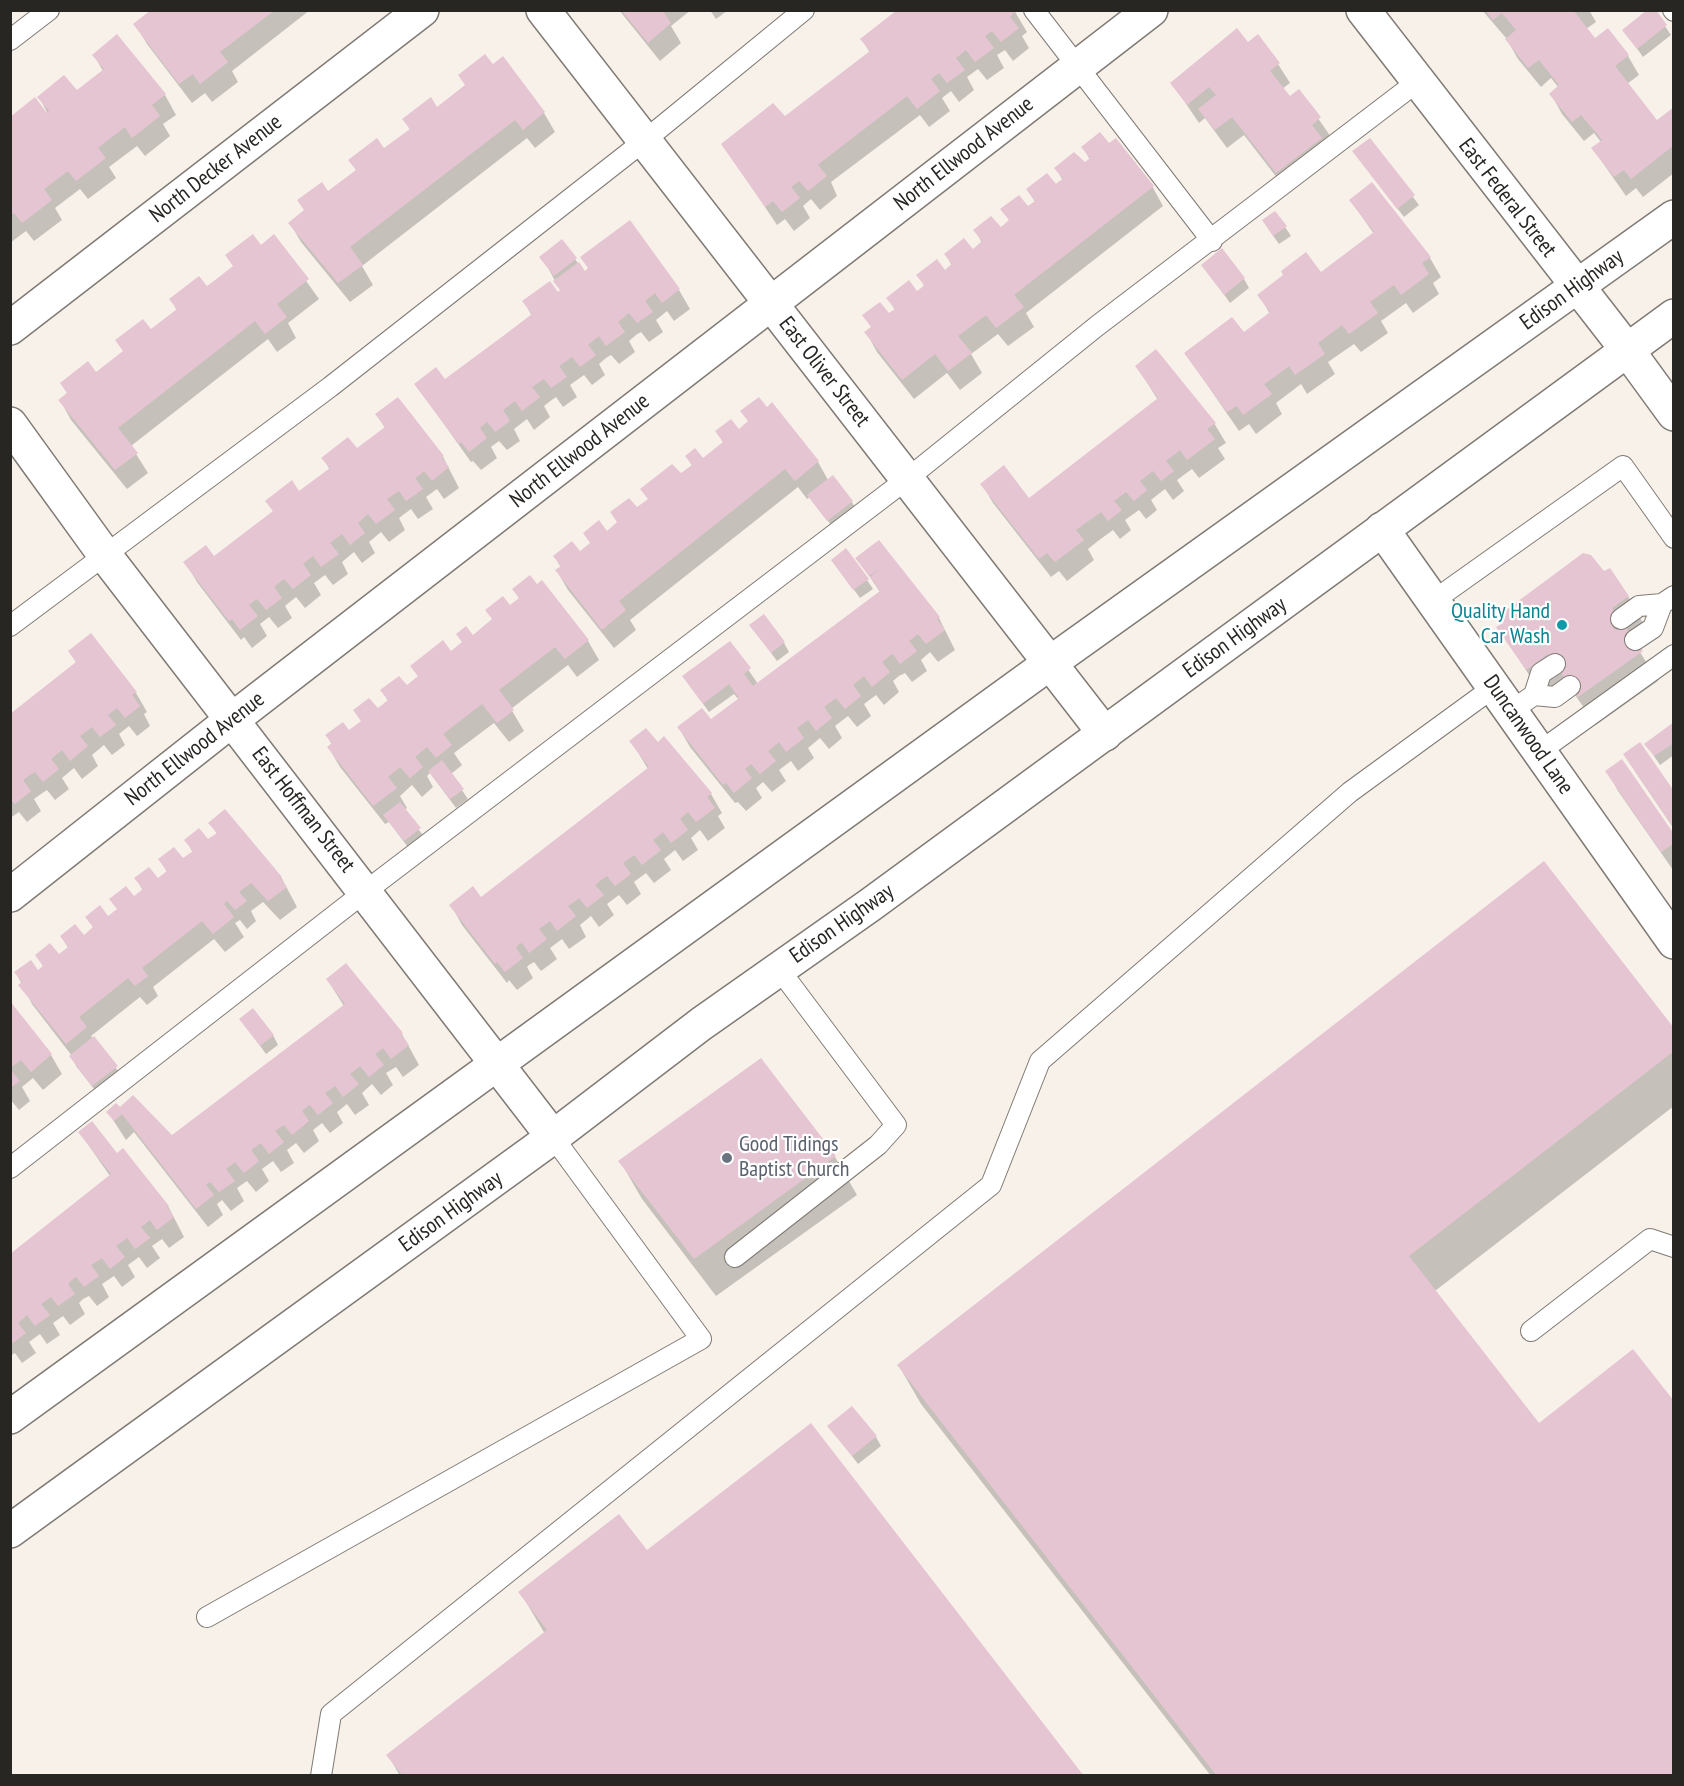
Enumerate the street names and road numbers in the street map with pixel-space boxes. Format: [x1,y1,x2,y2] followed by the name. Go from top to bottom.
[889,91,1039,217] street label: North Ellwood Avenue
[145,109,287,229] street label: North Decker Avenue
[1452,133,1562,263] street label: East Federal Street
[1515,244,1629,336] street label: Edison Highway
[773,312,875,432] street label: East Oliver Street
[505,388,655,514] street label: North Ellwood Avenue
[1178,592,1292,684] street label: Edison Highway
[1477,670,1579,800] street label: Duncanwood Lane
[120,686,270,812] street label: North Ellwood Avenue
[246,742,360,878] street label: East Hoffman Street
[785,879,899,969] street label: Edison Highway
[394,1166,508,1258] street label: Edison Highway

